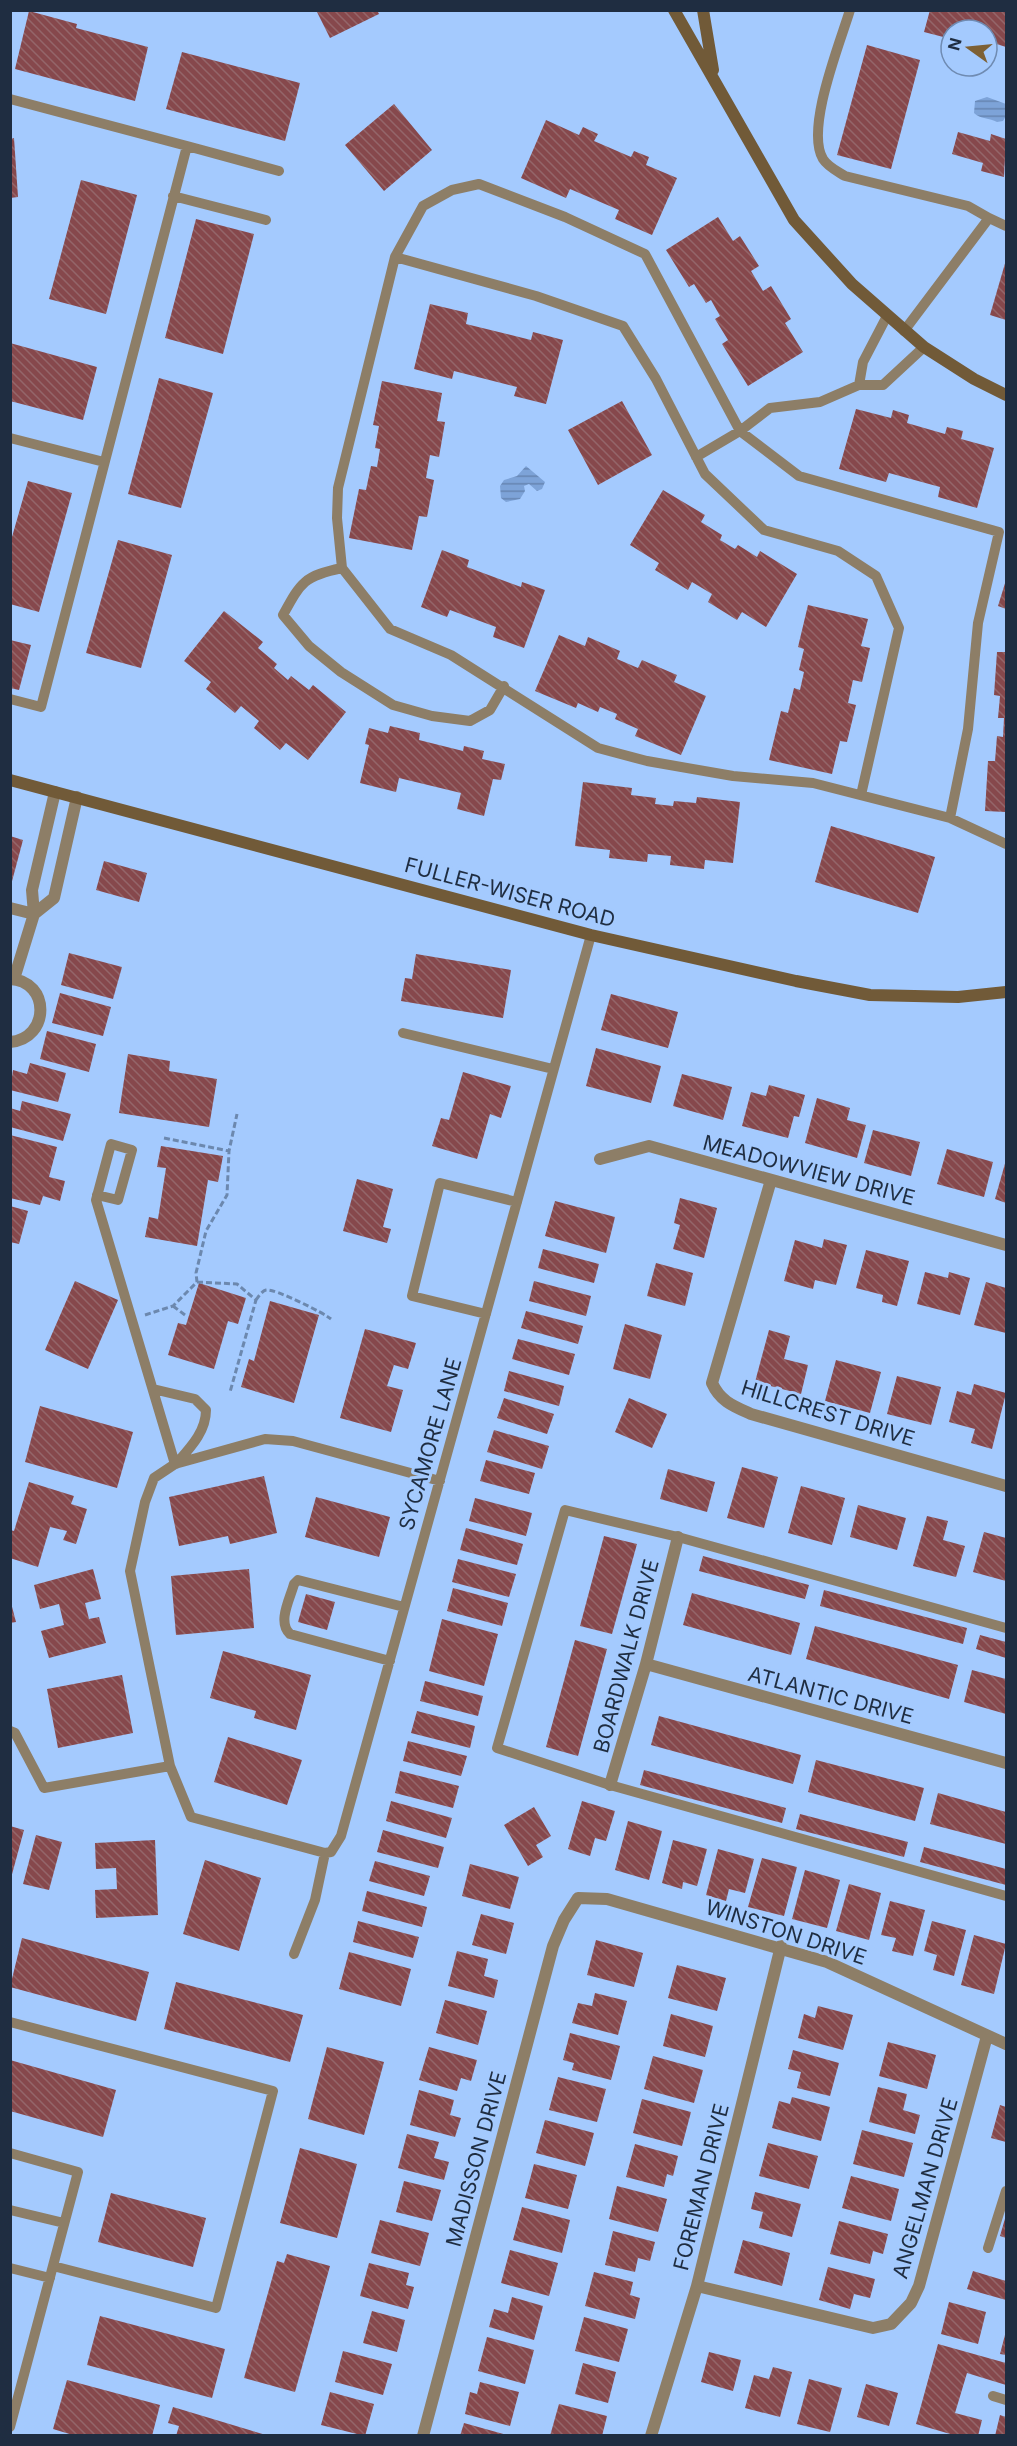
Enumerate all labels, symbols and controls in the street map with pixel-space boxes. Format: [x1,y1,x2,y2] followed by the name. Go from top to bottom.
[939,18,999,78] north arrow
[943,36,966,53] text: N
[402,852,618,932] street label: FULLER-WISER ROAD
[700,1130,918,1210] street label: MEADOWVIEW DRIVE
[393,1355,467,1533] street label: SYCAMORE LANE
[738,1375,918,1451] street label: HILLCREST DRIVE
[588,1556,664,1756] street label: BOARDWALK DRIVE
[746,1661,916,1729] street label: ATLANTIC DRIVE
[702,1894,870,1970] street label: WINSTON DRIVE
[441,2069,511,2249] street label: MADISSON DRIVE
[887,2095,963,2281] street label: ANGELMAN DRIVE
[668,2101,734,2273] street label: FOREMAN DRIVE

